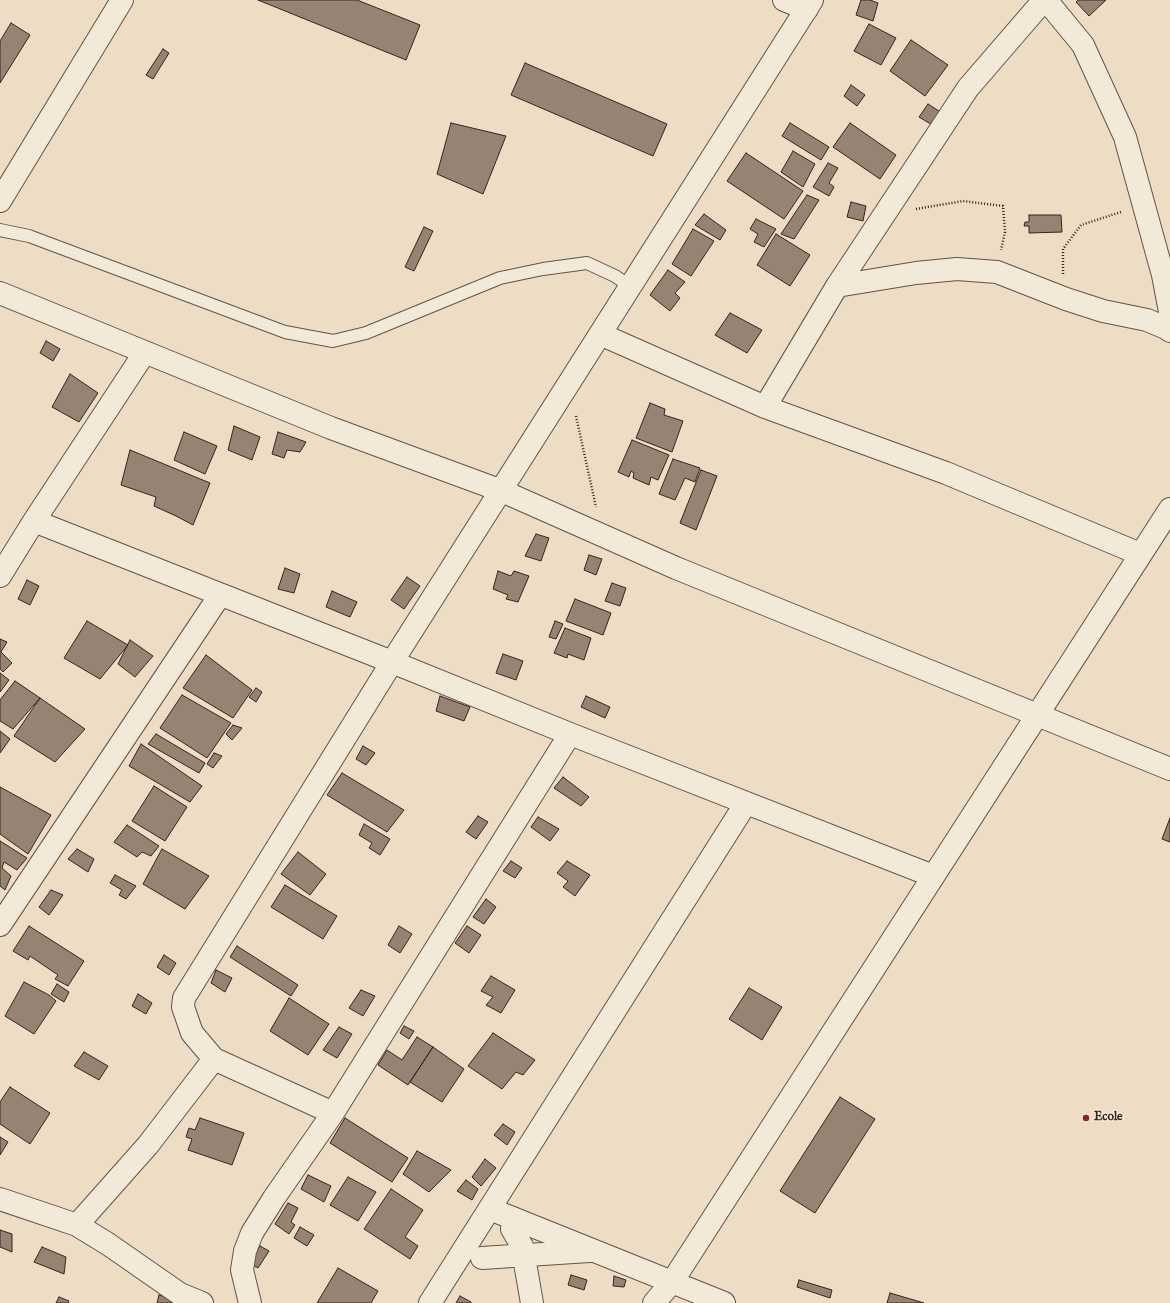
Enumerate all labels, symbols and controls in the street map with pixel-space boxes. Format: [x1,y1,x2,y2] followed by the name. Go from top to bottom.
[1094,1111,1123,1125] place label: Ecole
[1081,1113,1091,1123] marker: Ecole

